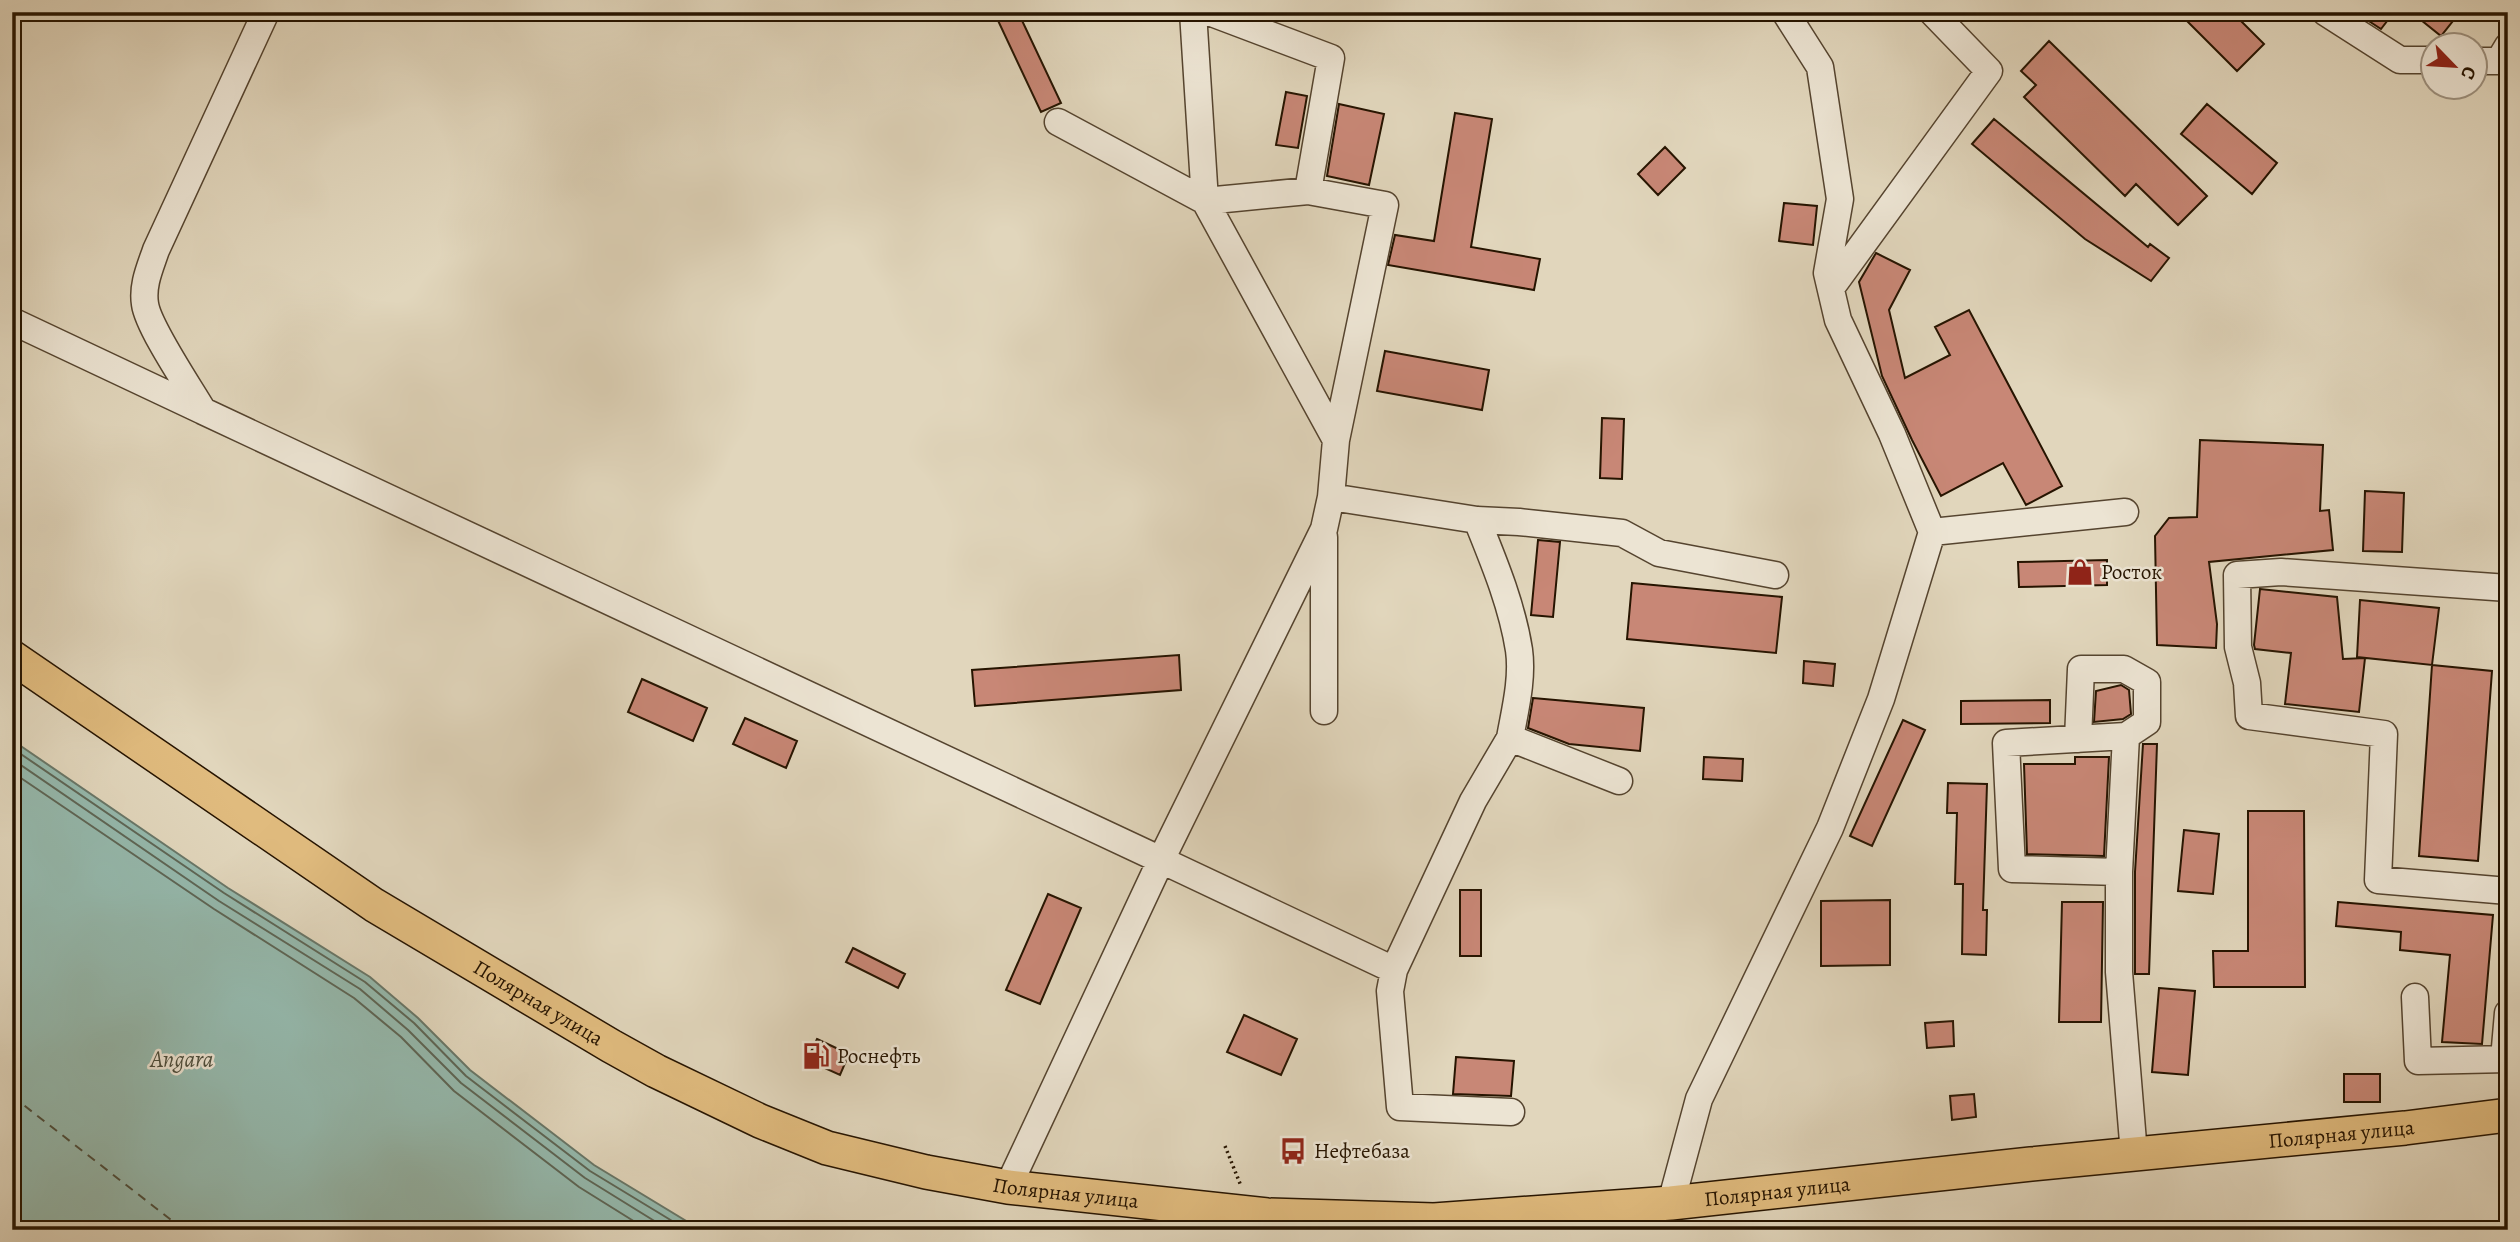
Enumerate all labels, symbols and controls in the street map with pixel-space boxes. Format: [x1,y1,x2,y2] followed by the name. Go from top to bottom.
[2418,32,2488,102] north arrow
[2454,62,2483,84] text: С
[2065,557,2095,587] shop icon: Росток
[2101,558,2162,586] place label: Росток
[468,953,609,1052] street label: Полярная улица
[801,1041,831,1071] fuel station icon: Роснефть
[837,1042,920,1070] place label: Роснефть
[150,1044,214,1075] water label: Angara
[2267,1113,2416,1155] street label: Полярная улица
[1278,1136,1308,1166] bus stop icon: Нефтебаза
[1314,1137,1410,1165] place label: Нефтебаза
[990,1170,1140,1215] street label: Полярная улица
[1703,1170,1852,1213] street label: Полярная улица

